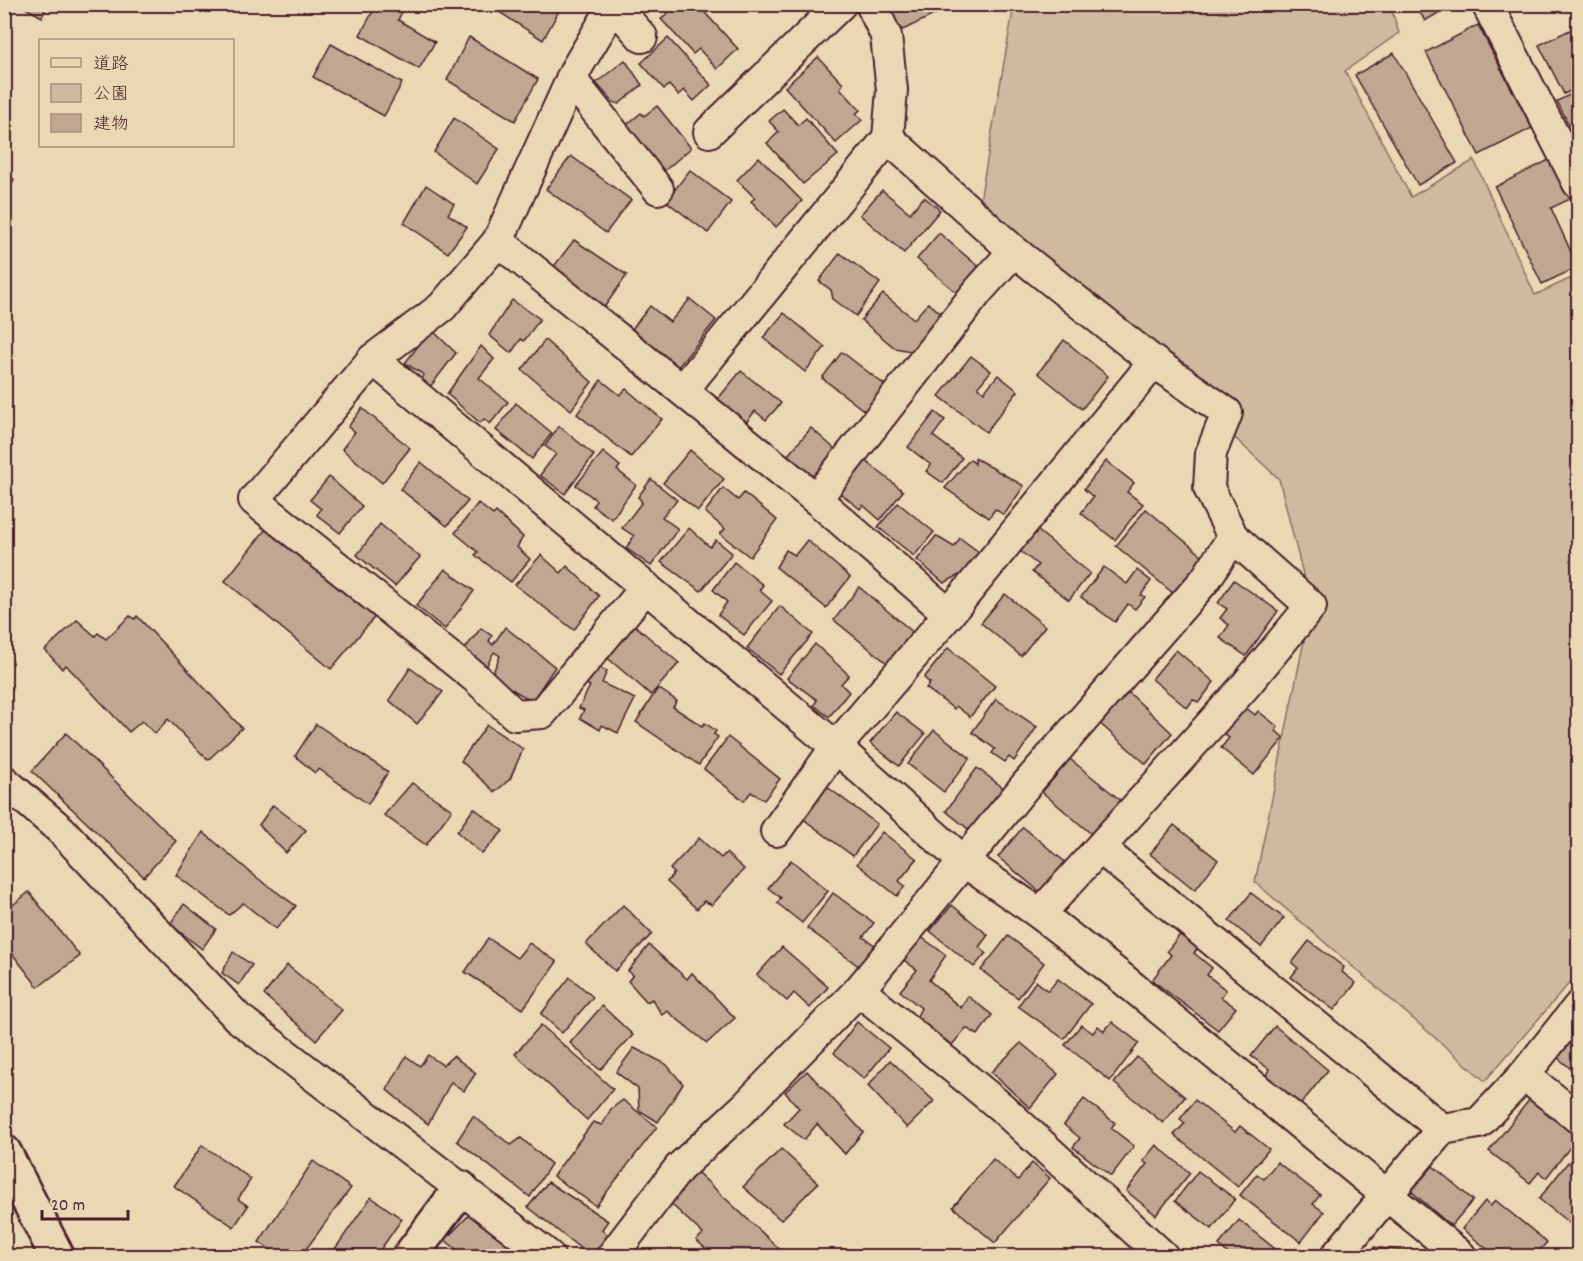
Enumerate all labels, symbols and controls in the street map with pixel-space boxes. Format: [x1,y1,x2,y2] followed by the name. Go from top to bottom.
[39,39,234,147] legend
[93,53,129,78] text: 道路
[93,83,129,108] text: 公園
[93,113,129,138] text: 建物
[42,1183,128,1221] scale bar
[51,1194,85,1219] text: 20 m

